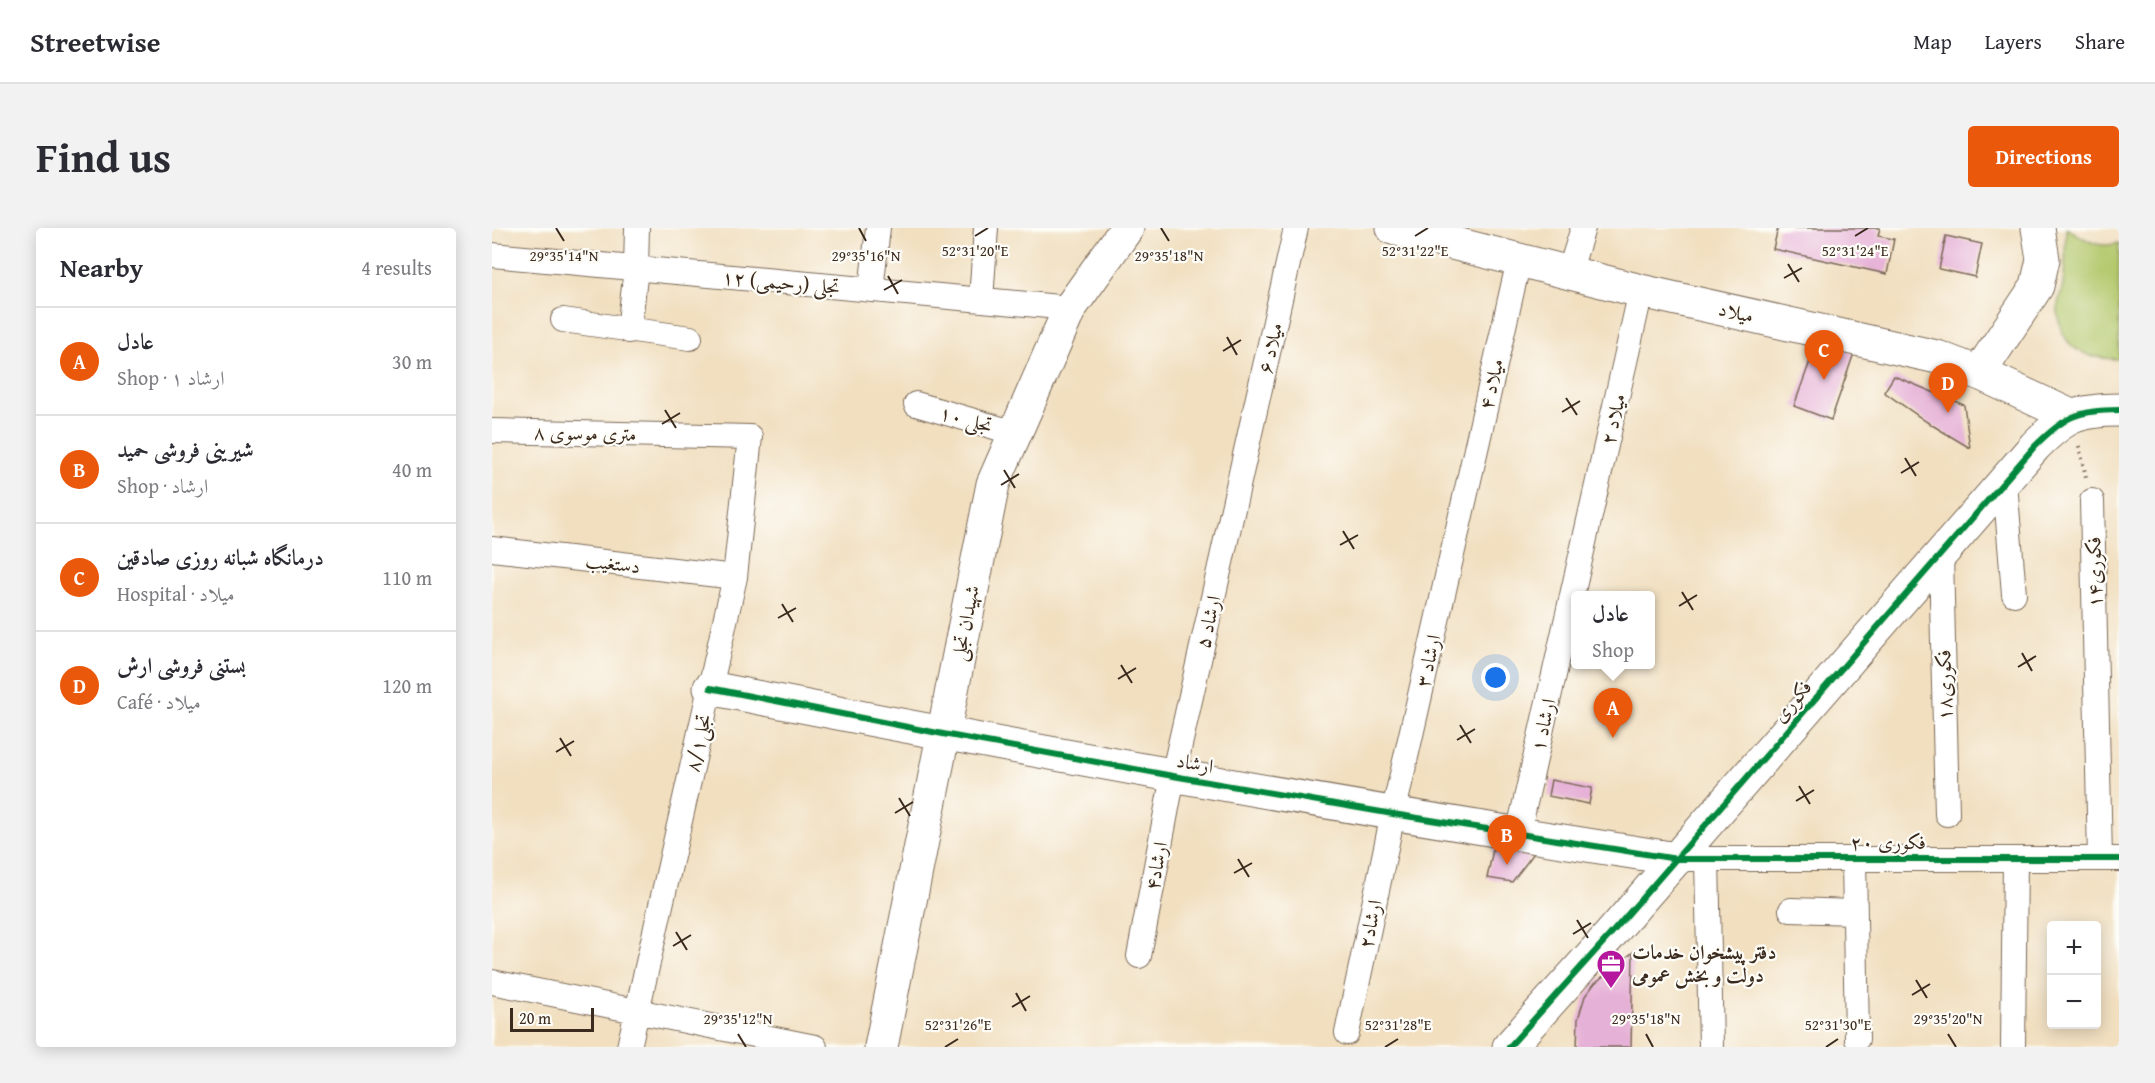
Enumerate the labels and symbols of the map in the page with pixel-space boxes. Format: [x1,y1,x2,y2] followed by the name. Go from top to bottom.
[942,240,1009,261] text: 52°31'20"E
[1382,240,1449,261] text: 52°31'22"E
[1822,240,1889,261] text: 52°31'24"E
[530,245,599,266] text: 29°35'14"N
[832,245,901,266] text: 29°35'16"N
[1135,245,1204,266] text: 29°35'18"N
[721,262,841,302] street label: ۱۲ تجلی (رحیمی)
[1716,293,1757,330] street label: میلاد
[1250,319,1289,376] street label: ۶ میلاد
[1804,330,1844,380] pin: C
[1471,355,1510,412] street label: ۴ میلاد
[1928,364,1968,413] pin: D
[1593,390,1632,447] street label: ۲ میلاد
[936,397,996,441] street label: ۱۰ تجلی
[533,417,637,448] street label: ۸ متری موسوی
[2078,536,2109,608] street label: فکوری۱۴
[584,545,642,580] street label: دستغیب
[943,582,987,664] street label: شهیدان تجلی
[1187,593,1228,651] street label: ۵ ارشاد
[1407,632,1448,690] street label: ۳ ارشاد
[1928,649,1959,721] street label: فکوری۱۸
[1481,663,1510,692] your location
[1765,673,1818,728] street label: فکوری
[1594,688,1632,738] pin: A
[1522,696,1563,754] street label: ۱ ارشاد
[677,711,719,775] street label: تجلی۸/۱
[1174,745,1216,780] street label: ارشاد
[1488,816,1526,865] pin: B
[1850,827,1926,856] street label: فکوری ۲۰
[1137,839,1174,893] street label: ۴ارشاد
[1350,897,1389,951] street label: ۲ارشاد
[1631,937,1776,989] place label: دفتر پیشخوان خدمات دولت و بخش عمومی
[1595,948,1627,990] office icon: دفتر پیشخوان خدمات دولت و بخش عمومی
[510,1005,594,1032] scale bar
[704,1008,773,1029] text: 29°35'12"N
[1612,1008,1681,1029] text: 29°35'18"N
[1914,1008,1983,1029] text: 29°35'20"N
[925,1014,992,1035] text: 52°31'26"E
[1365,1014,1432,1035] text: 52°31'28"E
[1805,1014,1872,1035] text: 52°31'30"E

